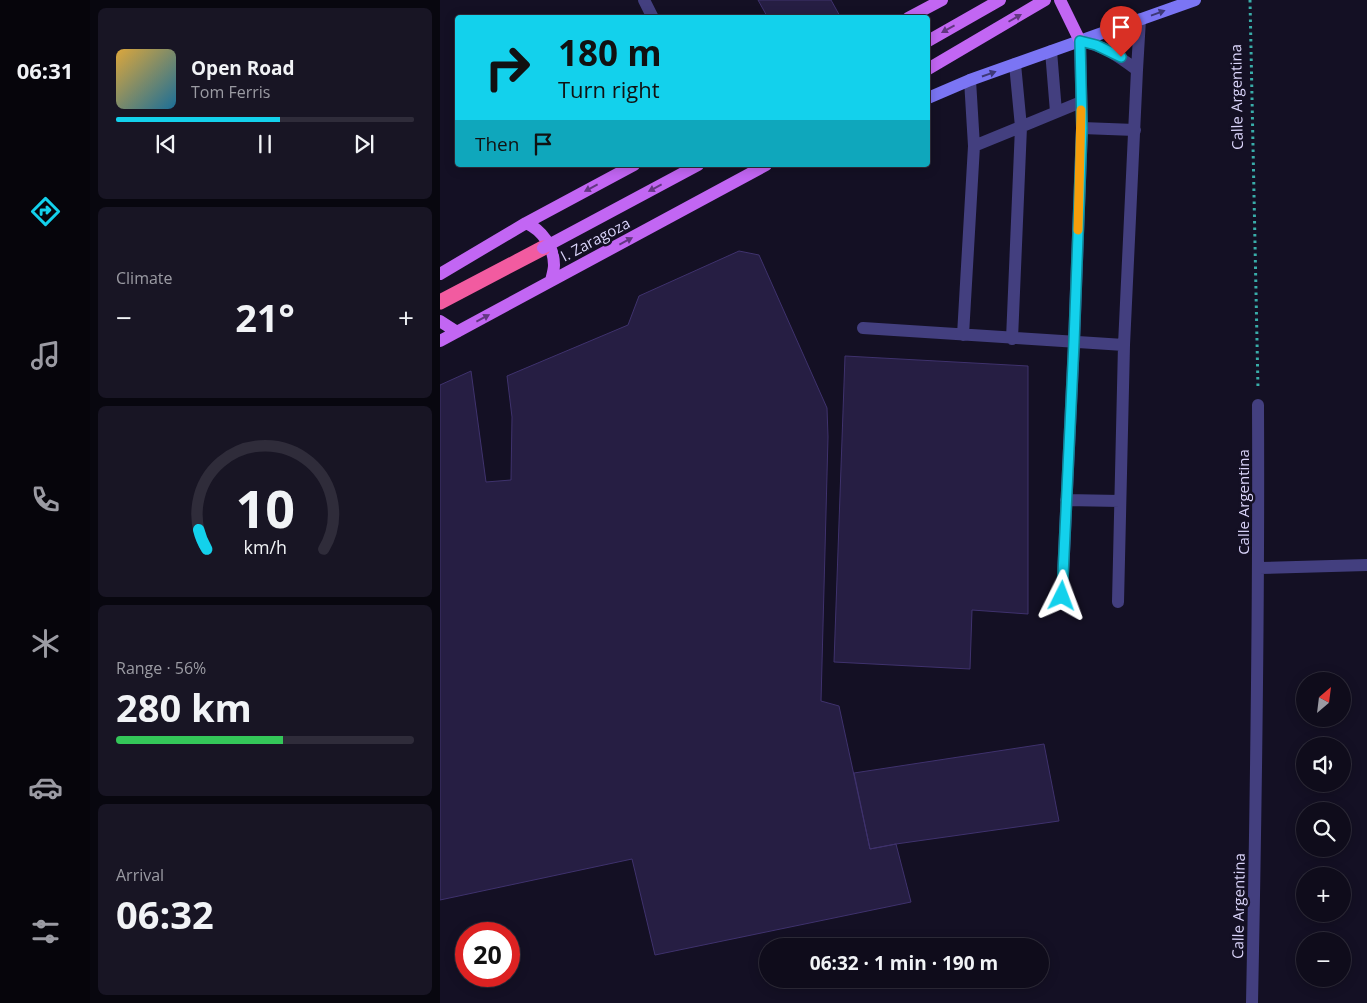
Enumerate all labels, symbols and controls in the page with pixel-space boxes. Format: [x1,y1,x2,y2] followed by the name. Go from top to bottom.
[1100,6,1142,57] pin
[1151,9,1166,16] one-way arrow
[1008,13,1022,22] one-way arrow
[1107,13,1135,41] icon: arrive
[941,25,956,33] one-way arrow
[558,29,662,76] text: 180 m
[475,35,540,100] icon: right
[1225,44,1247,150] street label: Calle Argentina
[17,55,73,85] text: 06:31
[191,55,295,81] text: Open Road
[982,70,997,78] one-way arrow
[558,74,660,104] text: Turn right
[191,81,270,103] text: Tom Ferris
[152,130,180,158] icon: previous
[251,130,279,158] icon: pause
[350,130,378,158] icon: next
[529,130,557,158] icon: arrive
[475,131,519,157] text: Then
[584,184,599,192] one-way arrow
[647,184,662,192] one-way arrow
[28,194,63,229] icon: directions
[557,212,633,266] street label: I. Zaragoza
[619,237,633,245] one-way arrow
[116,267,173,289] text: Climate
[235,291,295,343] text: 21°
[116,298,132,336] text: −
[398,298,414,336] text: +
[476,314,490,322] one-way arrow
[28,338,63,373] icon: music
[1233,449,1253,555] street label: Calle Argentina
[235,472,295,543] text: 10
[28,482,63,517] icon: phone
[243,535,287,559] text: km/h
[1035,569,1087,621] position arrow
[28,626,63,661] icon: climate
[116,657,206,679] text: Range · 56%
[1296,672,1351,728] north arrow
[1296,672,1351,987] map controls
[116,681,252,733] text: 280 km
[1296,737,1351,792] button: sound
[28,770,63,805] icon: car
[1296,802,1351,857] button: search
[1227,853,1249,959] street label: Calle Argentina
[116,864,164,886] text: Arrival
[1296,867,1351,922] button: +
[116,888,214,940] text: 06:32
[28,914,63,949] icon: filters
[455,922,520,987] speed limit sign: 20
[1296,932,1351,987] button: −
[810,950,998,976] text: 06:32 · 1 min · 190 m

